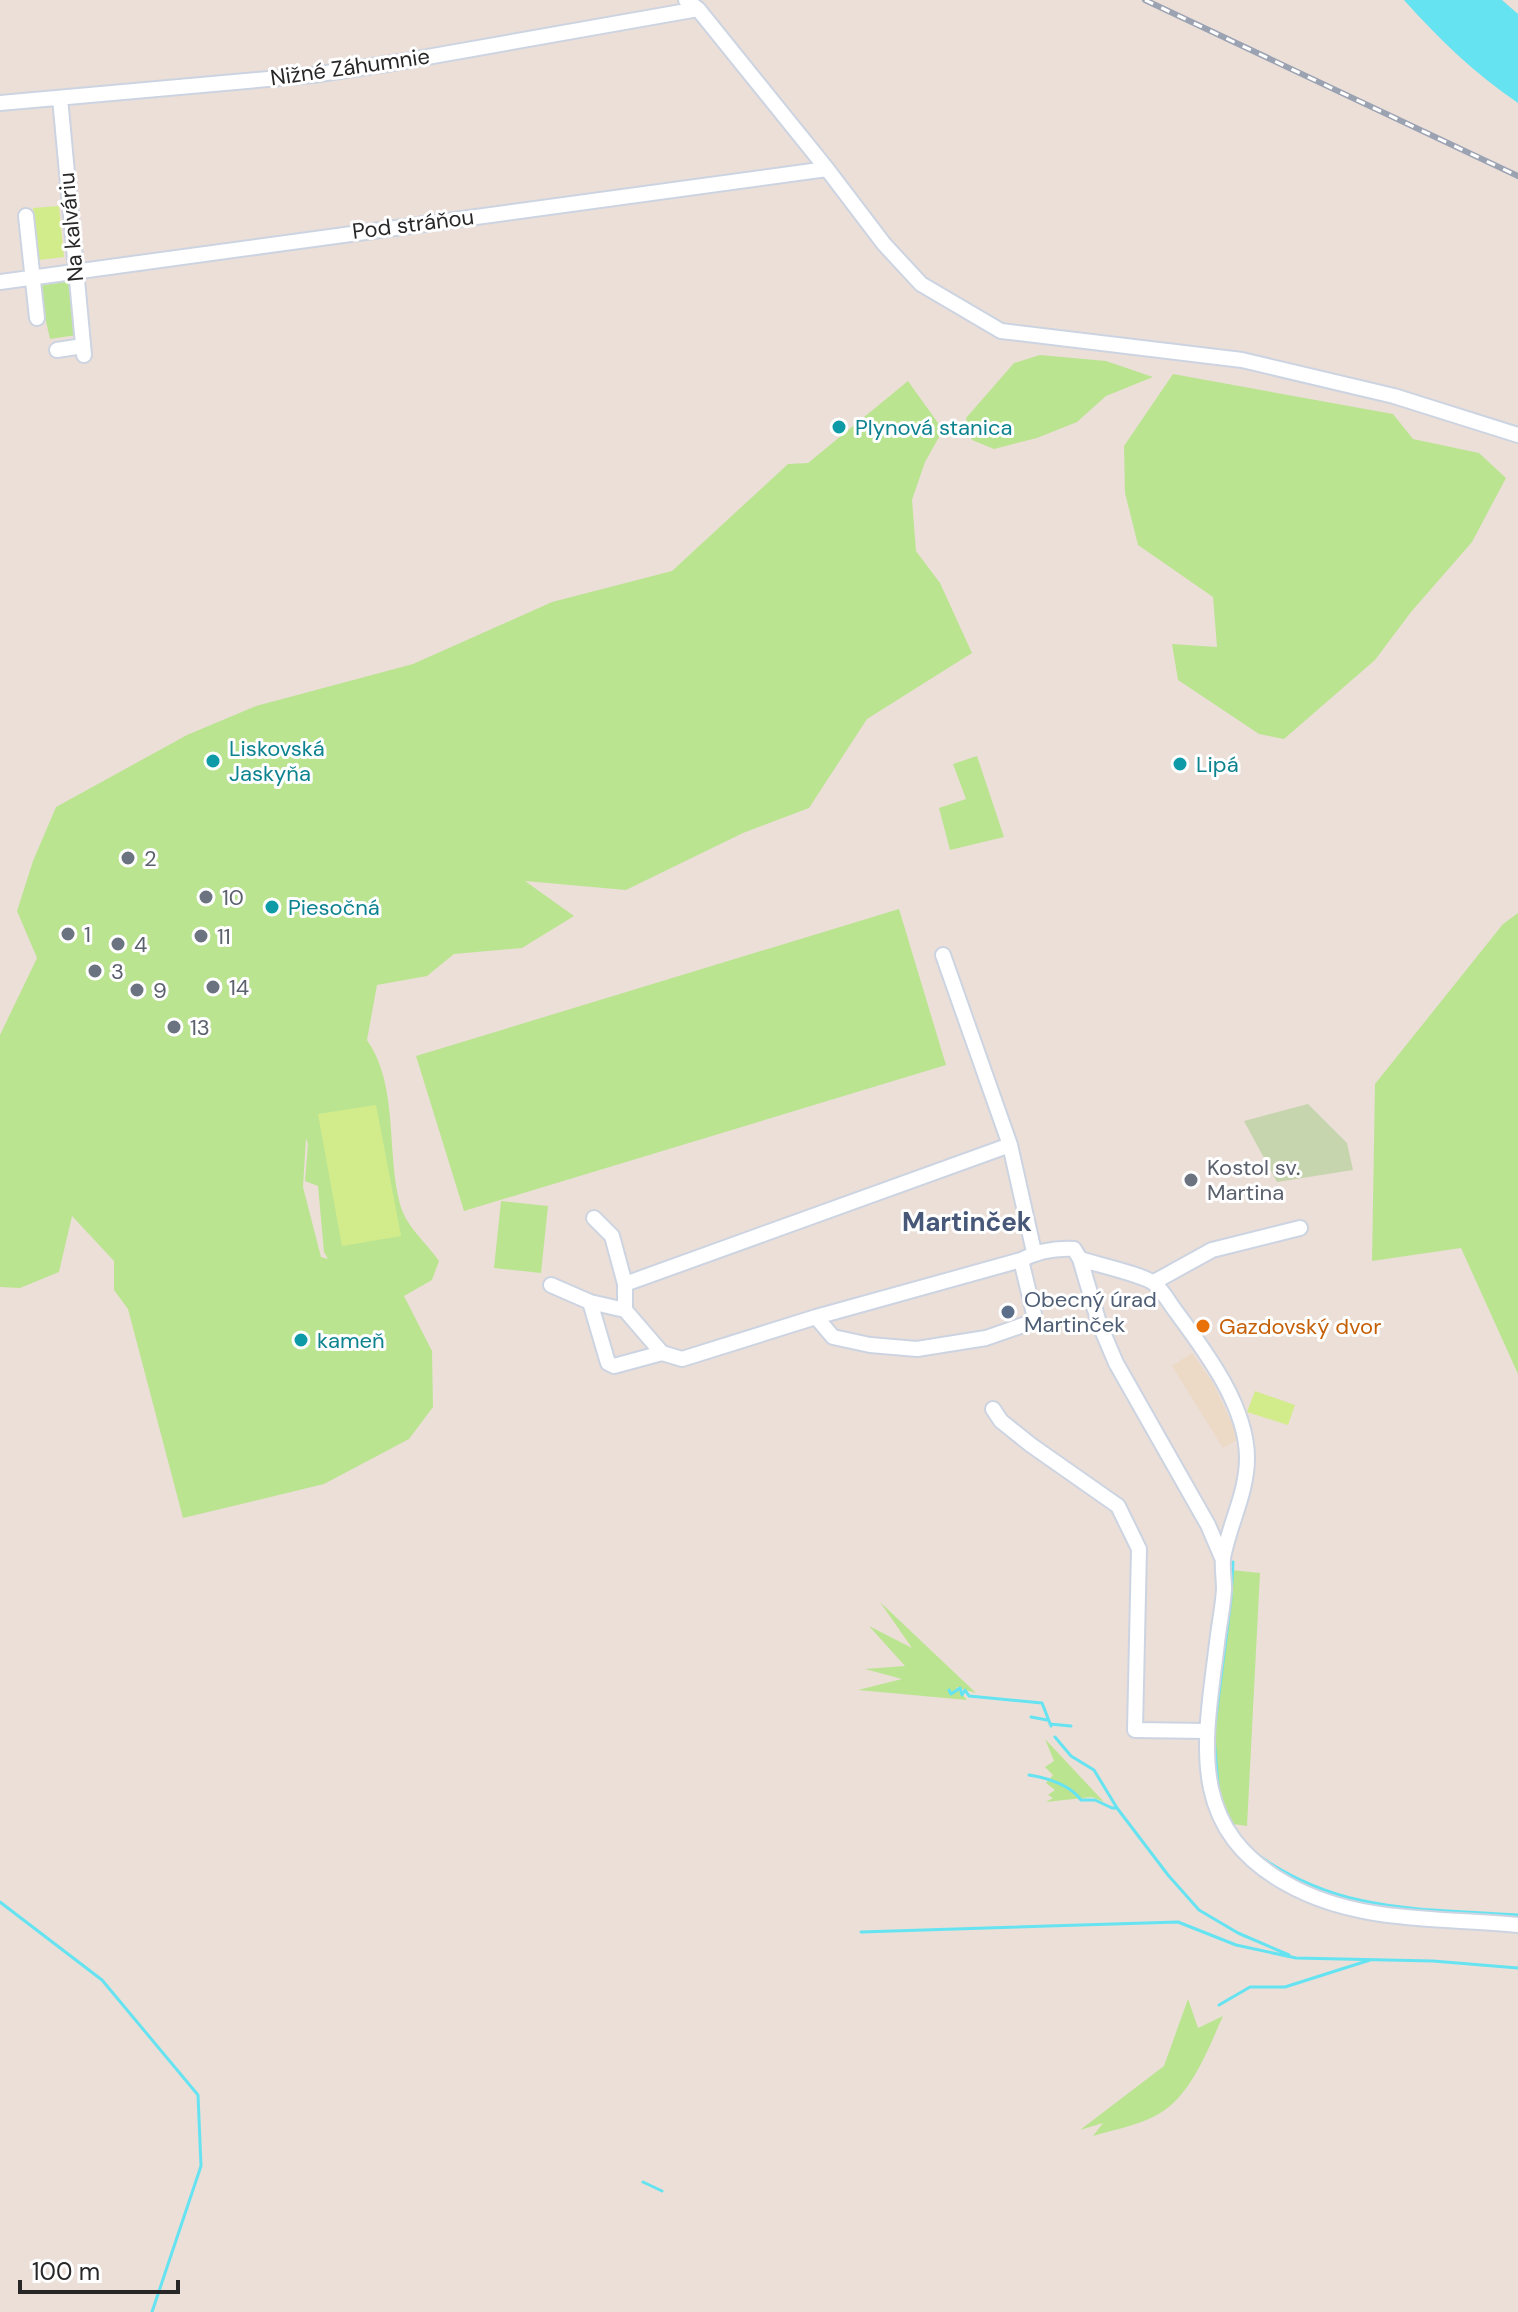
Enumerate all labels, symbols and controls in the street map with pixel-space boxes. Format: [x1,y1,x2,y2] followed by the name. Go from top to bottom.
[268,41,432,93] street label: Nižné Záhumnie
[52,171,90,283] street label: Na kalváriu
[350,202,476,246] street label: Pod stráňou
[855,413,1013,442] place label: Plynová stanica
[830,418,848,436] marker: Plynová stanica
[229,734,325,788] place label: Liskovská Jaskyňa
[1196,750,1239,779] place label: Lipá
[204,752,222,770] marker: Liskovská Jaskyňa
[1171,755,1189,773] marker: Lipá
[144,844,157,873] place label: 2
[119,849,137,867] marker: 2
[222,883,244,912] place label: 10
[197,888,215,906] marker: 10
[288,893,380,922] place label: Piesočná
[263,898,281,916] marker: Piesočná
[84,920,91,949] place label: 1
[217,922,231,951] place label: 11
[59,925,77,943] marker: 1
[192,927,210,945] marker: 11
[134,930,147,959] place label: 4
[109,935,127,953] marker: 4
[111,957,124,986] place label: 3
[86,962,104,980] marker: 3
[229,973,249,1002] place label: 14
[153,976,167,1005] place label: 9
[204,978,222,996] marker: 14
[128,981,146,999] marker: 9
[190,1013,210,1042] place label: 13
[165,1018,183,1036] marker: 13
[1207,1153,1300,1207] place label: Kostol sv. Martina
[1182,1171,1200,1189] marker: Kostol sv. Martina
[902,1205,1032,1239] district label: Martinček
[1024,1285,1157,1339] place label: Obecný úrad Martinček
[999,1303,1017,1321] marker: Obecný úrad Martinček
[1219,1312,1381,1341] place label: Gazdovský dvor
[1194,1317,1212,1335] marker: Gazdovský dvor
[317,1326,385,1355] place label: kameň
[292,1331,310,1349] marker: kameň
[20,2244,178,2294] scale bar
[32,2256,100,2287] text: 100 m

